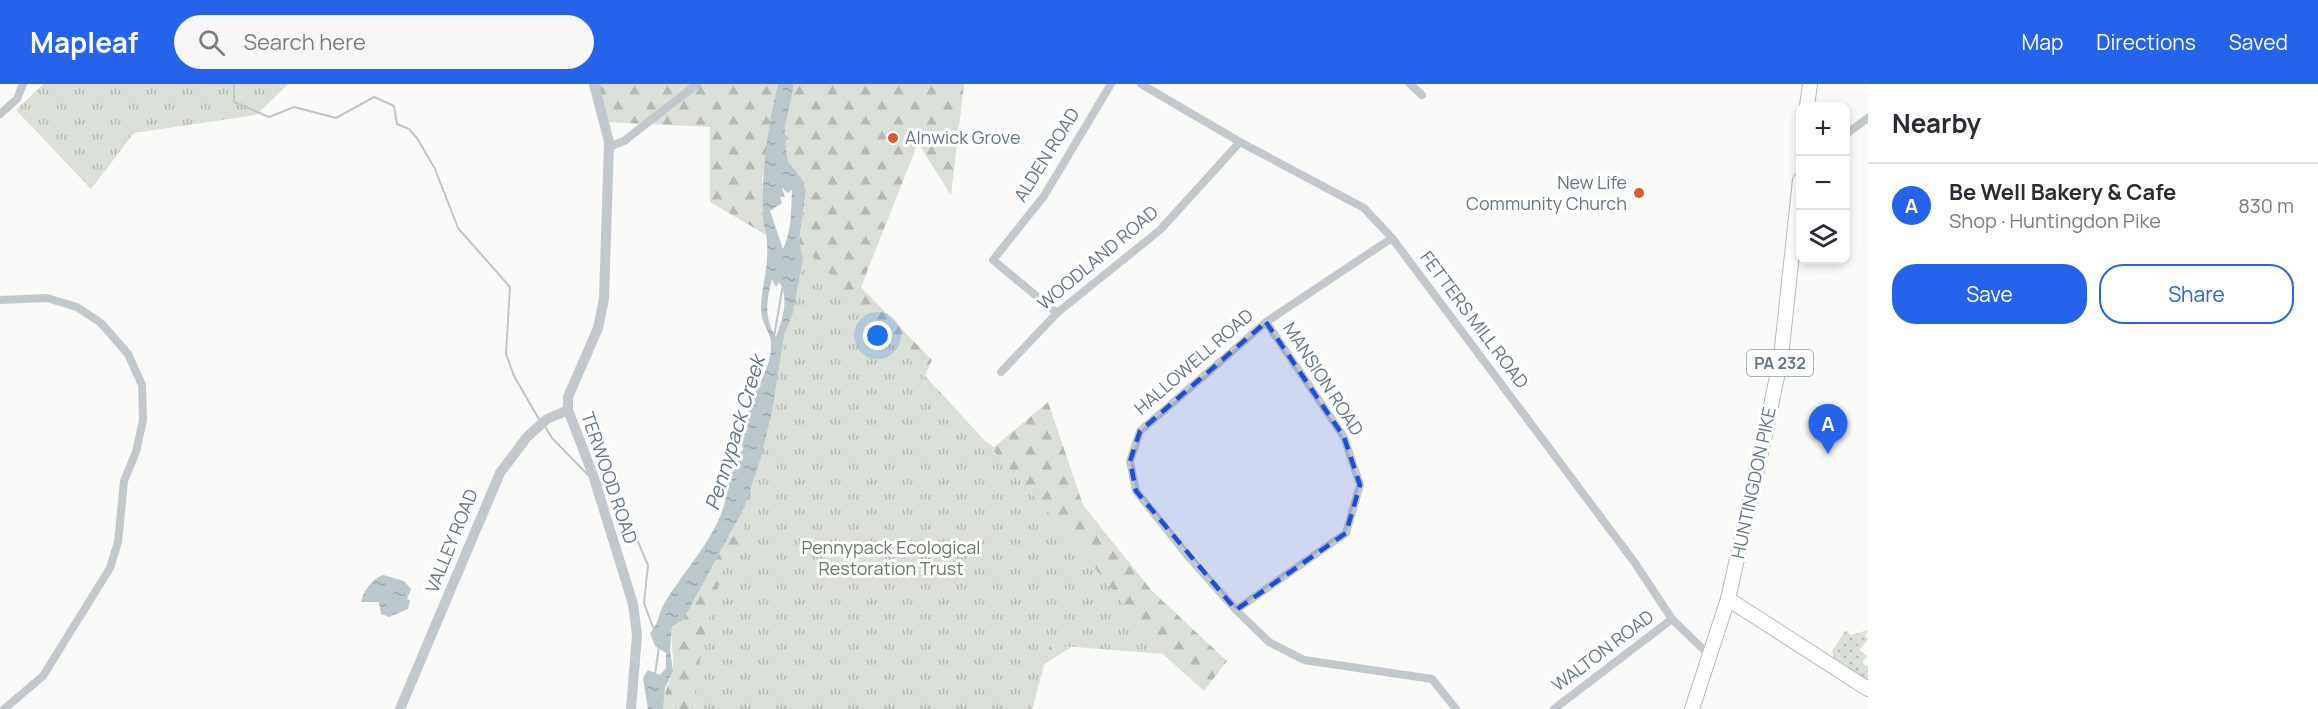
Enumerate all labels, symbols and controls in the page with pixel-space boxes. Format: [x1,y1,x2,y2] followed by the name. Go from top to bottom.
[174,15,594,69] search box
[30,23,138,61] text: Mapleaf
[195,26,228,59] icon: search
[243,27,366,57] text: Search here
[2022,28,2063,56] text: Map
[2096,28,2196,56] text: Directions
[2229,28,2288,56] text: Saved
[1796,102,1850,264] map controls
[1796,102,1850,156] button: +
[1008,103,1085,206] street label: ALDEN ROAD
[1892,105,1981,141] text: Nearby
[905,125,1020,149] place label: Alnwick Grove
[886,131,900,145] marker: Alnwick Grove
[1796,156,1850,210] button: −
[1466,170,1627,215] place label: New Life Community Church
[1949,177,2176,207] text: Be Well Bakery & Cafe
[1632,186,1646,200] marker: New Life Community Church
[1905,192,1918,219] text: A
[2238,192,2294,219] text: 830 m
[1032,200,1163,315] street label: WOODLAND ROAD
[1949,207,2161,234] text: Shop · Huntingdon Pike
[1796,210,1850,264] button: layers
[1415,246,1534,393] street label: FETTERS MILL ROAD
[1892,264,2087,324] button: Save
[2099,264,2294,324] button: Share
[1129,303,1258,419] street label: HALLOWELL ROAD
[1278,317,1369,440] street label: MANSION ROAD
[863,321,892,350] your location
[698,350,772,513] water label: Pennypack Creek
[1747,350,1813,376] road number: PA 232
[1808,404,1848,454] pin: A
[1725,405,1781,561] street label: HUNTINGDON PIKE
[576,408,644,547] street label: TERWOOD ROAD
[419,485,483,596] street label: VALLEY ROAD
[801,535,981,580] park label: Pennypack Ecological Restoration Trust
[1547,604,1658,696] street label: WALTON ROAD

